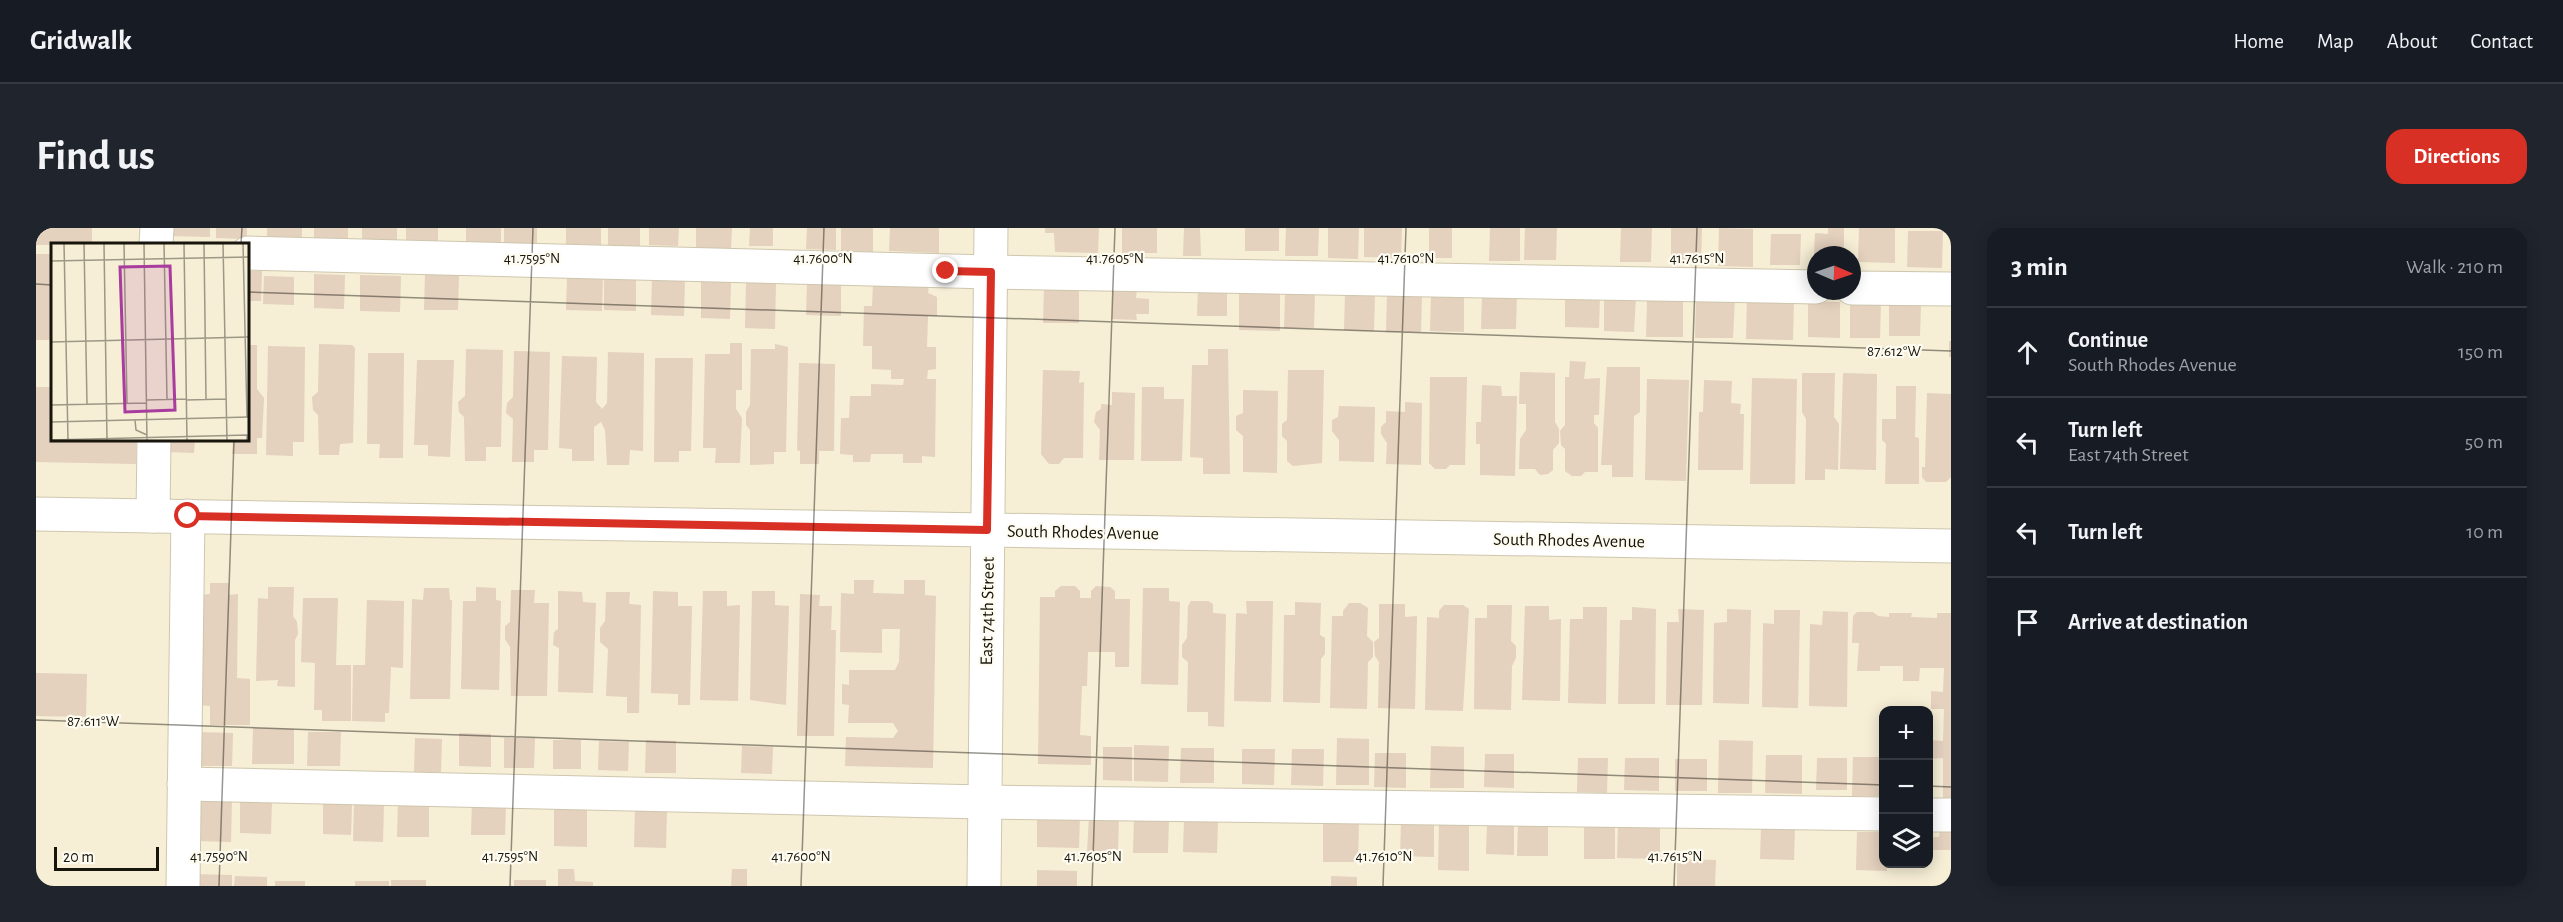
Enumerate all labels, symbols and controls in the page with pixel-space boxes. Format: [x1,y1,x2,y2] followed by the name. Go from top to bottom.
[30,27,132,55] text: Gridwalk
[2233,31,2284,52] text: Home
[2317,31,2354,52] text: Map
[2387,31,2437,52] text: About
[2470,31,2533,52] text: Contact
[2386,129,2527,184] button: Directions
[36,135,155,177] text: Find us
[51,243,249,441] inset map
[1807,246,1861,300] north arrow
[504,251,560,266] text: 41.7595°N
[793,251,853,266] text: 41.7600°N
[1086,251,1144,266] text: 41.7605°N
[1378,251,1434,266] text: 41.7610°N
[1669,251,1725,266] text: 41.7615°N
[2011,254,2068,280] text: 3 min
[932,257,958,283] route end
[2406,257,2503,277] text: Walk · 210 m
[2068,329,2148,351] text: Continue
[2011,336,2044,369] icon: ahead
[2458,342,2503,362] text: 150 m
[1867,344,1922,359] text: 87.612°W
[2068,355,2237,375] text: South Rhodes Avenue
[2068,419,2142,441] text: Turn left
[2011,426,2044,459] icon: left
[2465,432,2503,452] text: 50 m
[2068,445,2189,465] text: East 74th Street
[174,502,200,528] route start
[2011,516,2044,549] icon: left
[2068,521,2142,543] text: Turn left
[2466,522,2503,542] text: 10 m
[1007,523,1159,543] street label: South Rhodes Avenue
[1493,531,1645,551] street label: South Rhodes Avenue
[978,556,998,665] street label: East 74th Street
[2011,606,2044,639] icon: arrive
[2068,611,2248,633] text: Arrive at destination
[1879,706,1933,868] map controls
[1879,706,1933,760] button: +
[67,714,120,729] text: 87.611°W
[1879,760,1933,814] button: −
[1879,814,1933,868] button: layers
[54,844,159,872] scale bar
[63,849,94,865] text: 20 m
[190,849,248,864] text: 41.7590°N
[482,849,538,864] text: 41.7595°N
[771,849,831,864] text: 41.7600°N
[1064,849,1122,864] text: 41.7605°N
[1356,849,1412,864] text: 41.7610°N
[1647,849,1703,864] text: 41.7615°N

